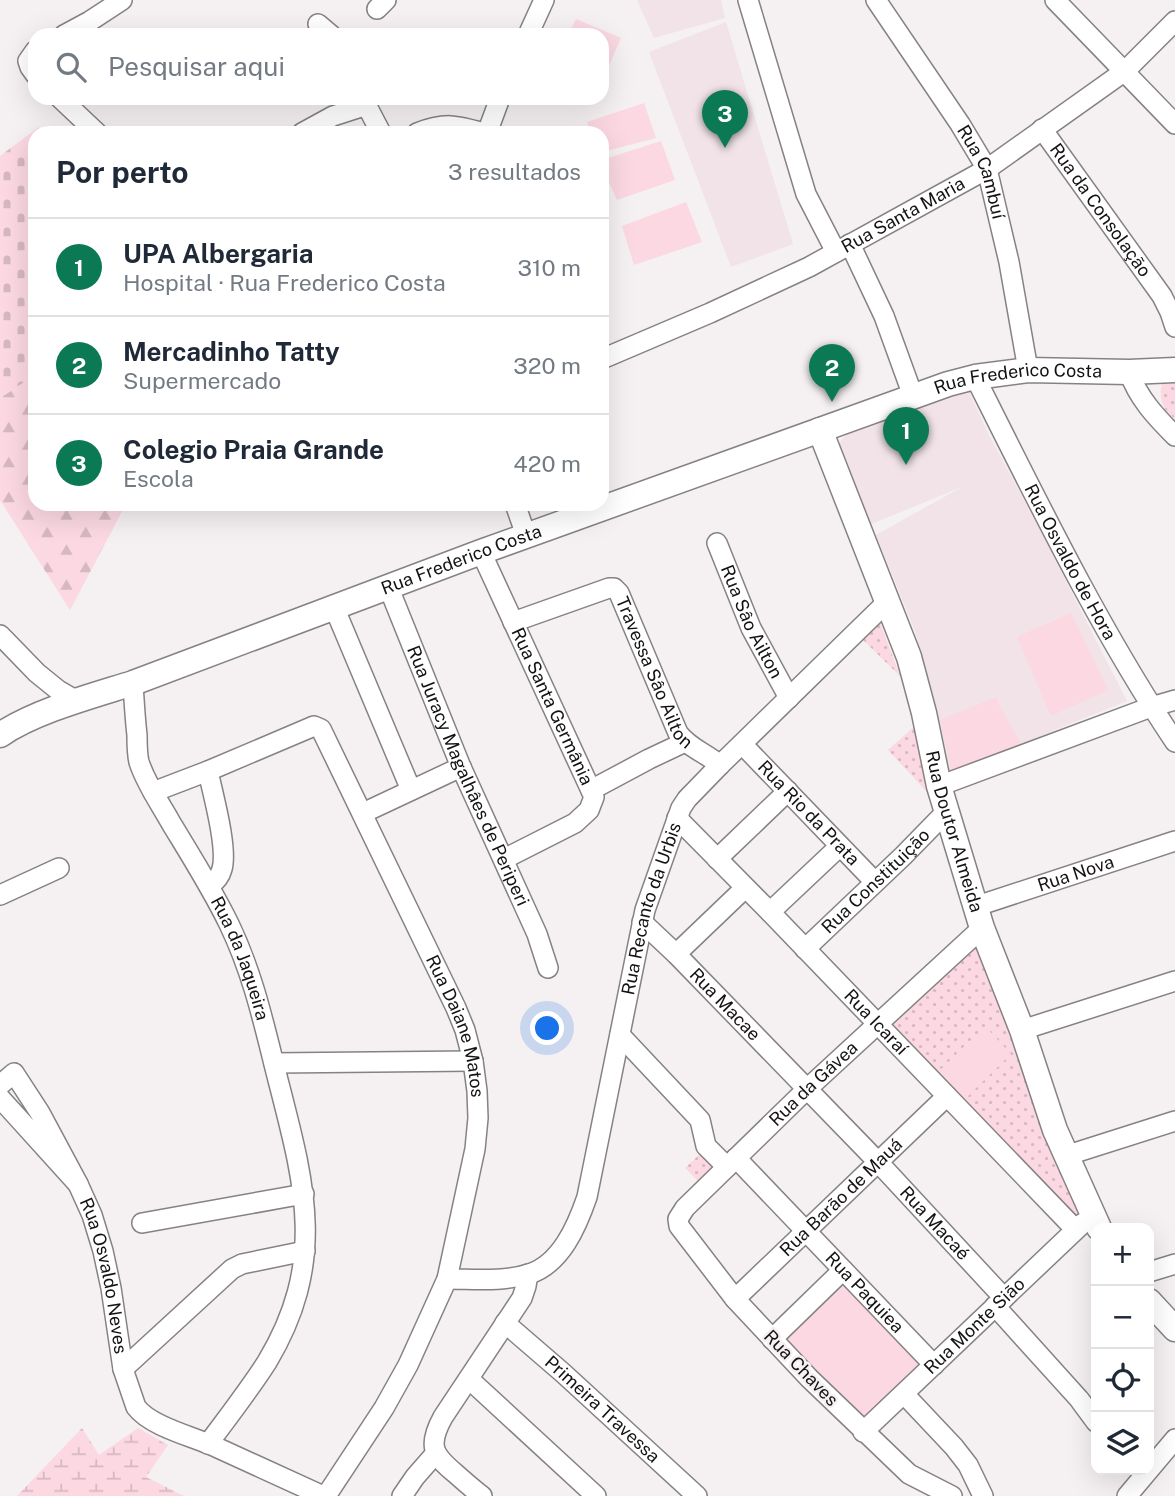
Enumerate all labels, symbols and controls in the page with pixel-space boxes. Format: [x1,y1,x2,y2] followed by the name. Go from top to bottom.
[28,28,609,105] search box
[52,48,90,86] icon: search
[108,51,285,82] text: Pesquisar aqui
[702,90,748,148] pin: 3
[953,121,1010,221] street label: Rua Cambuí
[1046,139,1156,281] street label: Rua da Consolação
[56,154,188,190] text: Por perto
[448,158,581,185] text: 3 resultados
[838,172,968,257] street label: Rua Santa Maria
[123,238,313,269] text: UPA Albergaria
[74,254,84,281] text: 1
[518,254,581,281] text: 310 m
[123,269,446,296] text: Hospital · Rua Frederico Costa
[123,336,340,367] text: Mercadinho Tatty
[809,344,855,402] pin: 2
[72,352,86,379] text: 2
[513,352,581,379] text: 320 m
[931,359,1102,398] street label: Rua Frederico Costa
[123,367,281,394] text: Supermercado
[883,407,929,465] pin: 1
[123,434,384,465] text: Colegio Praia Grande
[71,450,87,477] text: 3
[513,450,581,477] text: 420 m
[123,465,194,492] text: Escola
[1021,480,1121,643] street label: Rua Osvaldo de Hora
[378,520,544,599] street label: Rua Frederico Costa
[717,562,787,682] street label: Rua Sâo Ailton
[612,593,697,753] street label: Travessa Sâo Ailton
[507,624,598,788] street label: Rua Santa Germânia
[403,642,534,909] street label: Rua Juracy Magalhâes de Periperi
[922,748,988,915] street label: Rua Doutor Almeida
[754,756,864,870] street label: Rua Rio da Prata
[617,819,685,997] street label: Rua Recanto da Urbis
[817,824,934,938] street label: Rua Constituição
[1035,851,1116,895] street label: Rua Nova
[207,893,273,1022] street label: Rua da Jaqueira
[422,951,488,1098] street label: Rua Daiane Matos
[686,964,765,1045] street label: Rua Macae
[840,985,913,1059] street label: Rua Icaraí
[530,1011,564,1045] your location
[765,1037,862,1130] street label: Rua da Gávea
[775,1134,906,1260] street label: Rua Barão de Mauá
[896,1182,974,1264] street label: Rua Macaé
[76,1194,132,1355] street label: Rua Osvaldo Neves
[1091,1223,1154,1475] map controls
[1091,1223,1154,1286] button: +
[821,1247,908,1337] street label: Rua Paquiea
[920,1273,1029,1378] street label: Rua Monte Sião
[1091,1286,1154,1349] button: −
[760,1325,843,1410] street label: Rua Chaves
[1091,1349,1154,1412] button: locate
[541,1351,664,1467] street label: Primeira Travessa
[1091,1412,1154,1475] button: layers

